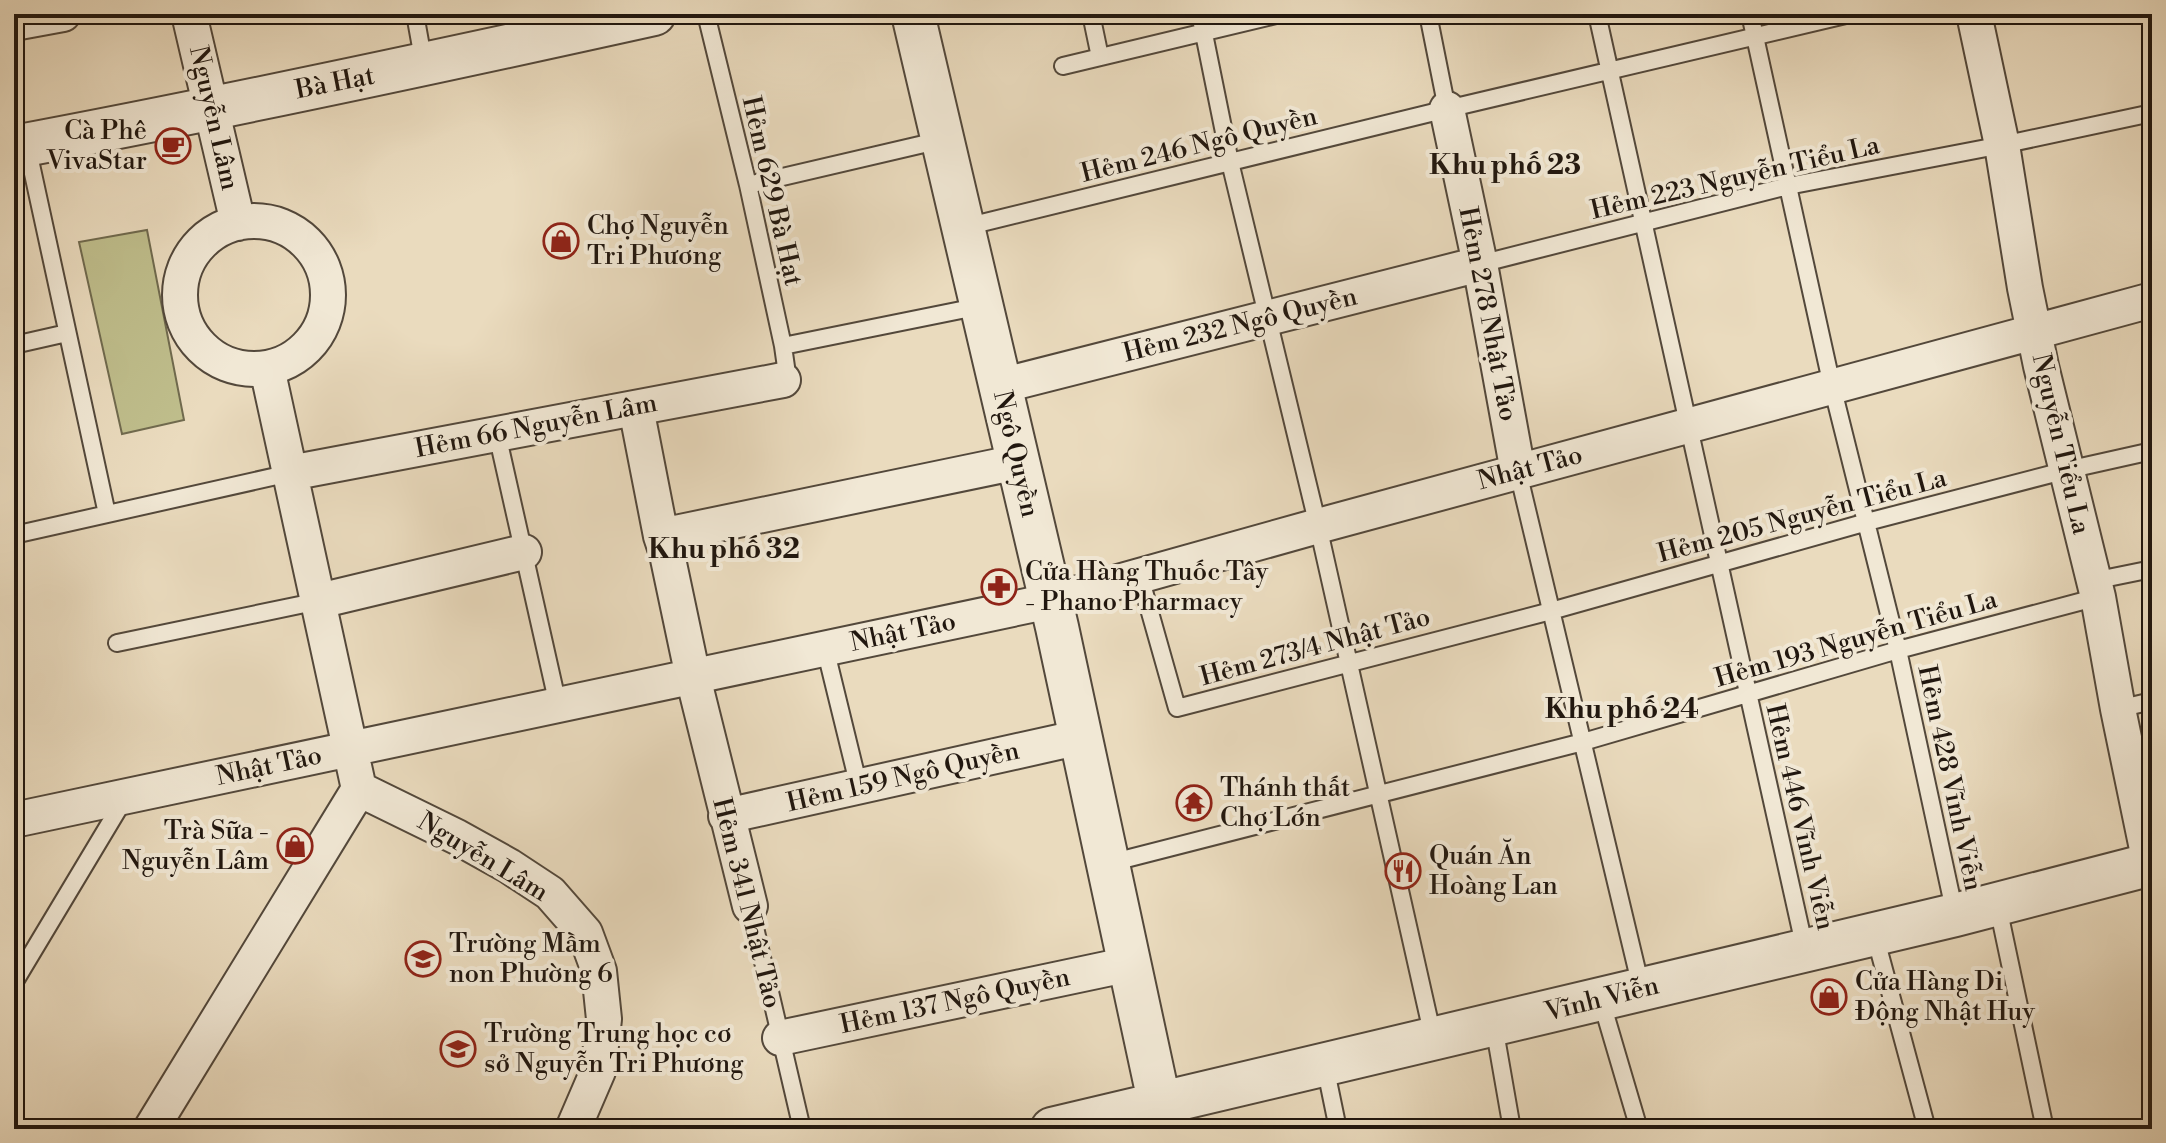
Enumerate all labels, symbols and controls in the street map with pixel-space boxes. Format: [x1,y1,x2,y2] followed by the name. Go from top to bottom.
[182,43,246,193] street label: Nguyễn Lâm
[292,60,377,107] street label: Bà Hạt
[735,93,809,289] street label: Hẻm 629 Bà Hạt
[1077,100,1321,190] street label: Hẻm 246 Ngô Quyền
[45,115,147,177] place label: Cà Phê VivaStar
[154,127,192,165] cafe icon: Cà Phê VivaStar
[1587,129,1883,227] street label: Hẻm 223 Nguyễn Tiểu La
[1429,148,1581,183] district label: Khu phố 23
[1452,204,1524,424] street label: Hẻm 278 Nhật Tảo
[587,210,729,272] place label: Chợ Nguyễn Tri Phương
[542,222,580,260] shop icon: Chợ Nguyễn Tri Phương
[1120,280,1360,370] street label: Hẻm 232 Ngô Quyền
[2025,351,2097,538] street label: Nguyễn Tiểu La
[412,387,660,465] street label: Hẻm 66 Nguyễn Lâm
[986,388,1046,520] street label: Ngô Quyền
[1474,439,1586,497] street label: Nhật Tảo
[1654,462,1951,570] street label: Hẻm 205 Nguyễn Tiểu La
[648,532,800,567] district label: Khu phố 32
[1025,556,1268,618] place label: Cửa Hàng Thuốc Tây - Phano Pharmacy
[980,568,1018,606] pharmacy icon: Cửa Hàng Thuốc Tây - Phano Pharmacy
[1711,583,2002,695] street label: Hẻm 193 Nguyễn Tiểu La
[1196,601,1434,693] street label: Hẻm 273/4 Nhật Tảo
[847,605,959,659] street label: Nhật Tảo
[1910,662,1990,894] street label: Hẻm 428 Vĩnh Viễn
[1545,692,1699,727] district label: Khu phố 24
[1758,701,1842,933] street label: Hẻm 446 Vĩnh Viễn
[784,735,1022,819] street label: Hẻm 159 Ngô Quyền
[213,739,325,793] street label: Nhật Tảo
[1220,772,1350,834] place label: Thánh thất Chợ Lớn
[1175,784,1213,822] temple icon: Thánh thất Chợ Lớn
[705,794,789,1012] street label: Hẻm 341 Nhật Tảo
[412,805,554,909] street label: Nguyễn Lâm
[122,815,269,877] place label: Trà Sữa - Nguyễn Lâm
[276,827,314,865] shop icon: Trà Sữa - Nguyễn Lâm
[1429,838,1558,902] place label: Quán Ăn Hoàng Lan
[1384,852,1422,890] restaurant icon: Quán Ăn Hoàng Lan
[449,928,613,990] place label: Trường Mầm non Phường 6
[404,940,442,978] school or university icon: Trường Mầm non Phường 6
[837,961,1073,1041] street label: Hẻm 137 Ngô Quyền
[1855,966,2035,1028] place label: Cửa Hàng Di Động Nhật Huy
[1541,969,1662,1029] street label: Vĩnh Viễn
[1810,978,1848,1016] shop icon: Cửa Hàng Di Động Nhật Huy
[484,1018,744,1080] place label: Trường Trung học cơ sở Nguyễn Tri Phương
[439,1030,477,1068] school or university icon: Trường Trung học cơ sở Nguyễn Tri Phương

